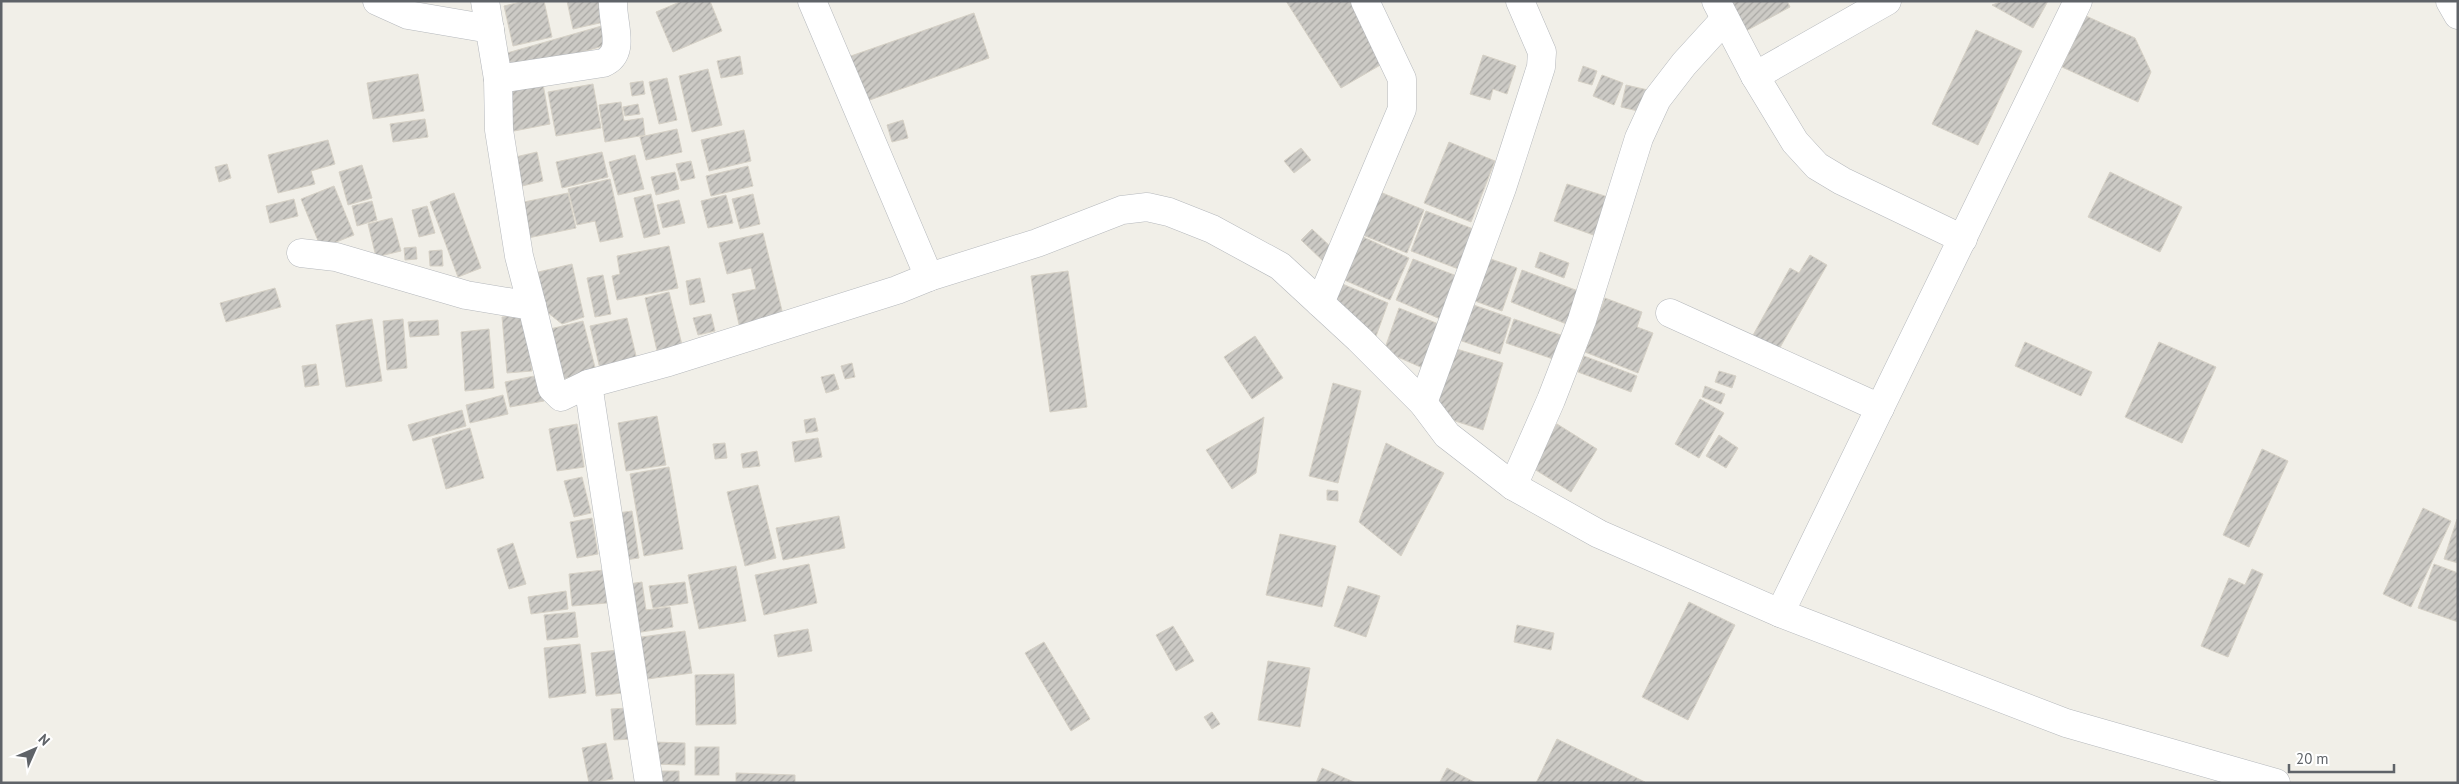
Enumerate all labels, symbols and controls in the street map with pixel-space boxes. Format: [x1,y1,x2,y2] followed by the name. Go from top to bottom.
[10,724,60,774] north arrow
[35,730,54,749] text: N
[2289,742,2394,774] scale bar
[2296,749,2329,768] text: 20 m

